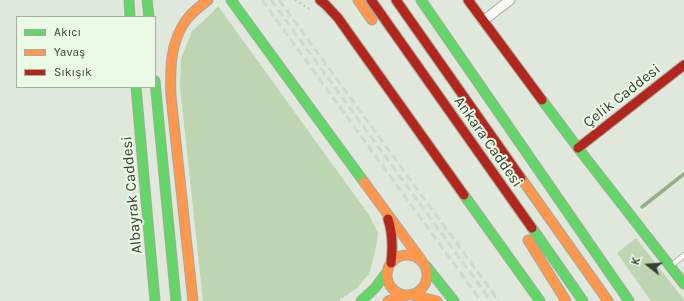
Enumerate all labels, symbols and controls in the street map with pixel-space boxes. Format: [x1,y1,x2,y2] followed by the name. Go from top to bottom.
[16,16,156,88] legend
[54,25,81,39] text: Akıcı
[54,45,85,59] text: Yavaş
[580,60,664,132] street label: Çelik Caddesi
[54,65,92,79] text: Sıkışık
[450,93,526,191] street label: Ankara Caddesi
[118,135,146,255] street label: Albayrak Caddesi
[628,245,668,285] north arrow
[629,256,643,267] text: K

